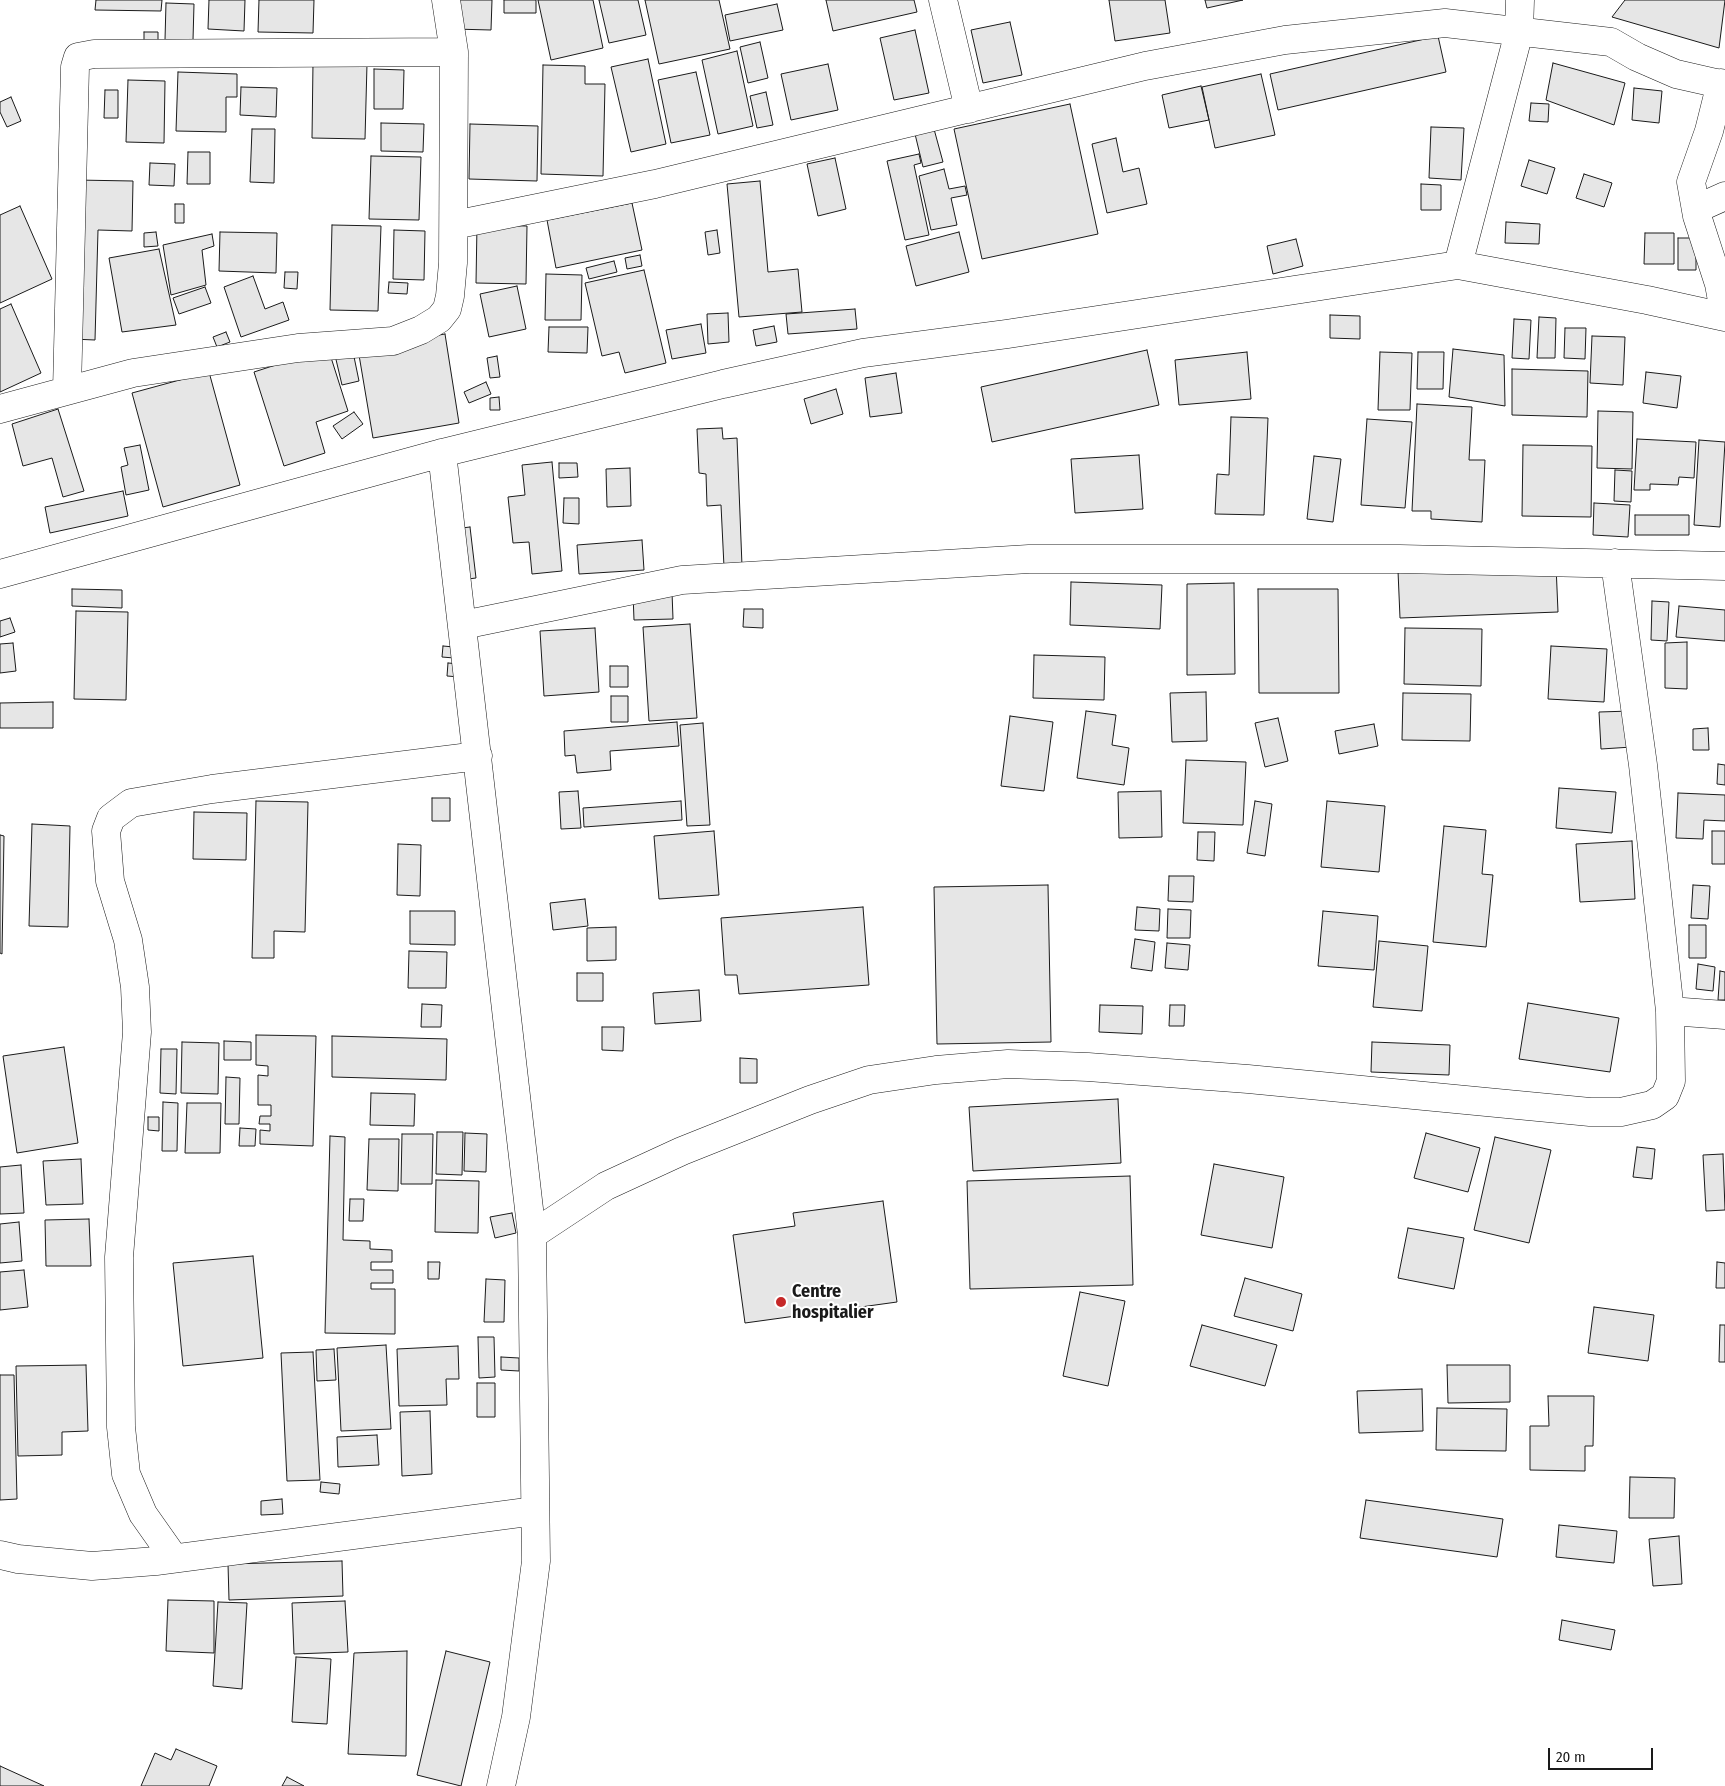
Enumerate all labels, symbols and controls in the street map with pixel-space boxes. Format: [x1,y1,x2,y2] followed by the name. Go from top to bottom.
[792,1281,874,1324] place label: Centre hospitalier
[774,1295,788,1309] marker: Centre hospitalier
[1550,1738,1655,1770] scale bar
[1556,1748,1586,1766] text: 20 m

